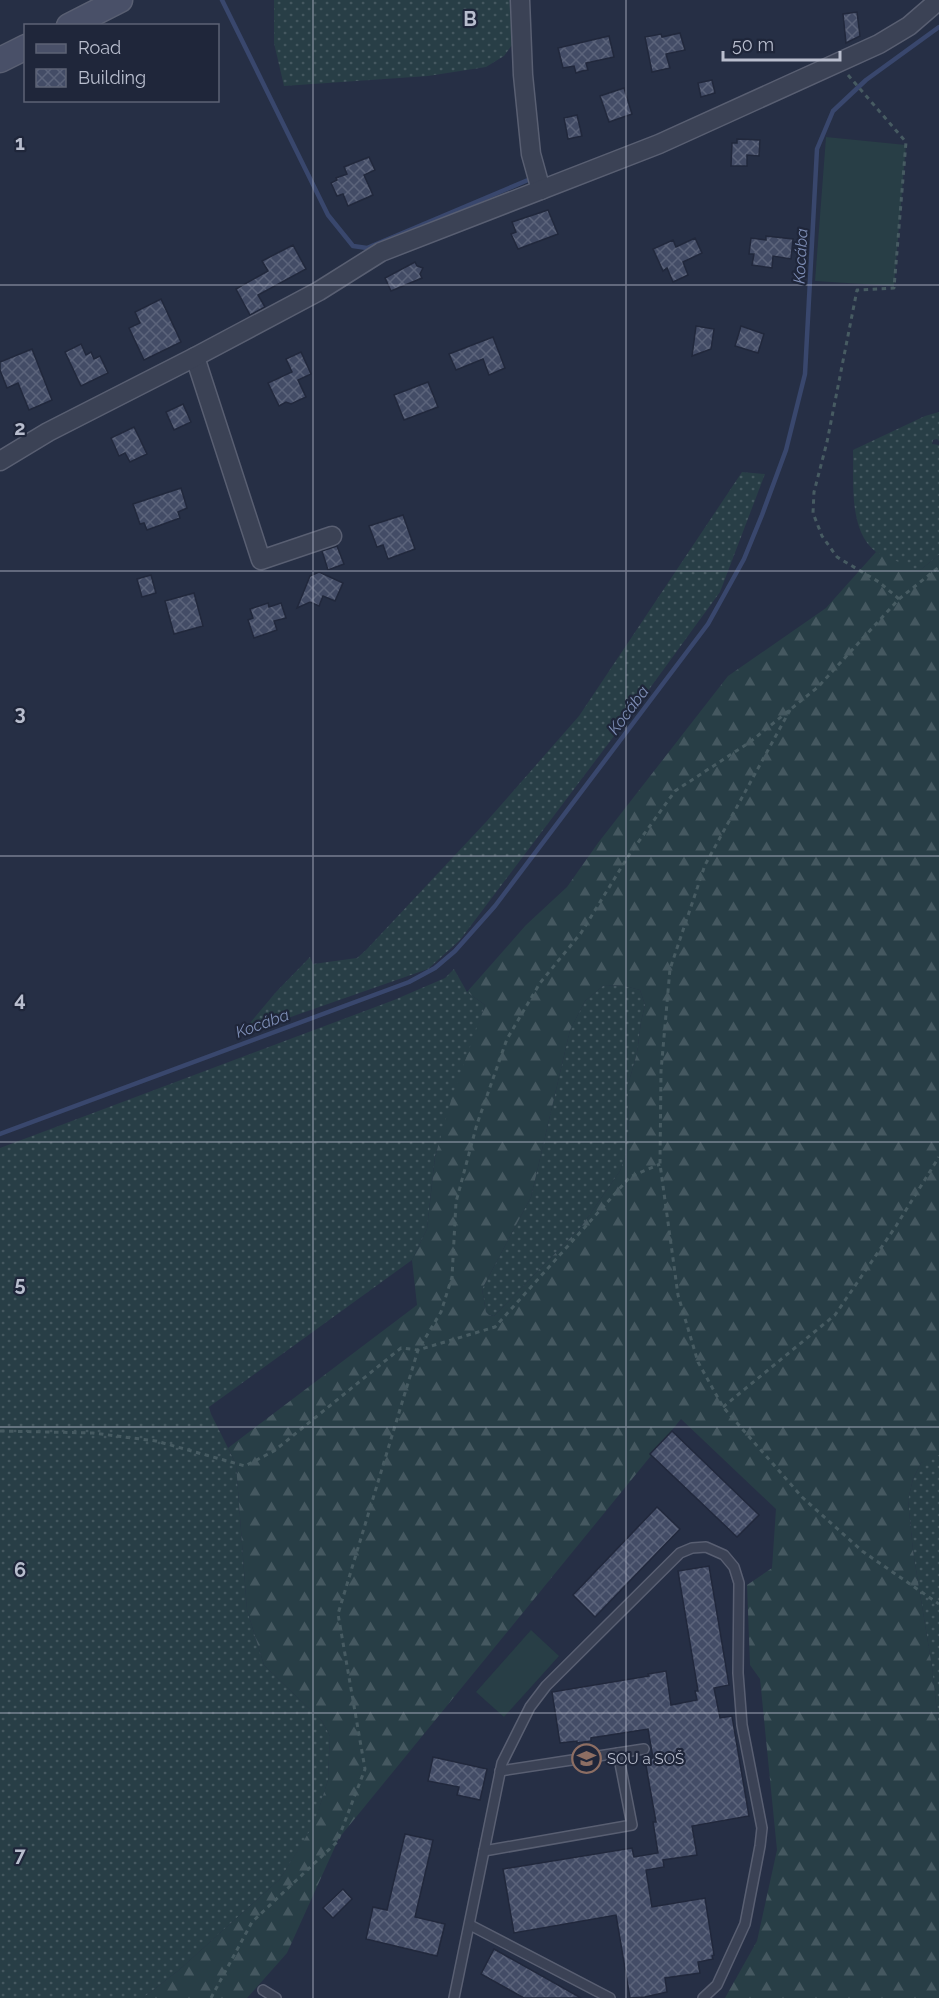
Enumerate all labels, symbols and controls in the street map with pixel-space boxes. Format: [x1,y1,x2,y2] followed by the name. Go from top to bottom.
[463,7,477,31] text: B
[24,24,219,102] legend
[723,24,840,62] scale bar
[732,34,774,55] text: 50 m
[78,37,121,58] text: Road
[78,67,146,88] text: Building
[15,131,25,155] text: 1
[790,227,811,284] water label: Kocába
[14,416,26,440] text: 2
[604,682,653,738] water label: Kocába
[14,701,26,725] text: 3
[14,987,26,1011] text: 4
[233,1005,292,1042] water label: Kocába
[14,1272,26,1296] text: 5
[14,1558,26,1582] text: 6
[570,1743,602,1775] school or university icon: SOU a SOŠ
[607,1749,684,1768] place label: SOU a SOŠ
[14,1843,26,1867] text: 7

